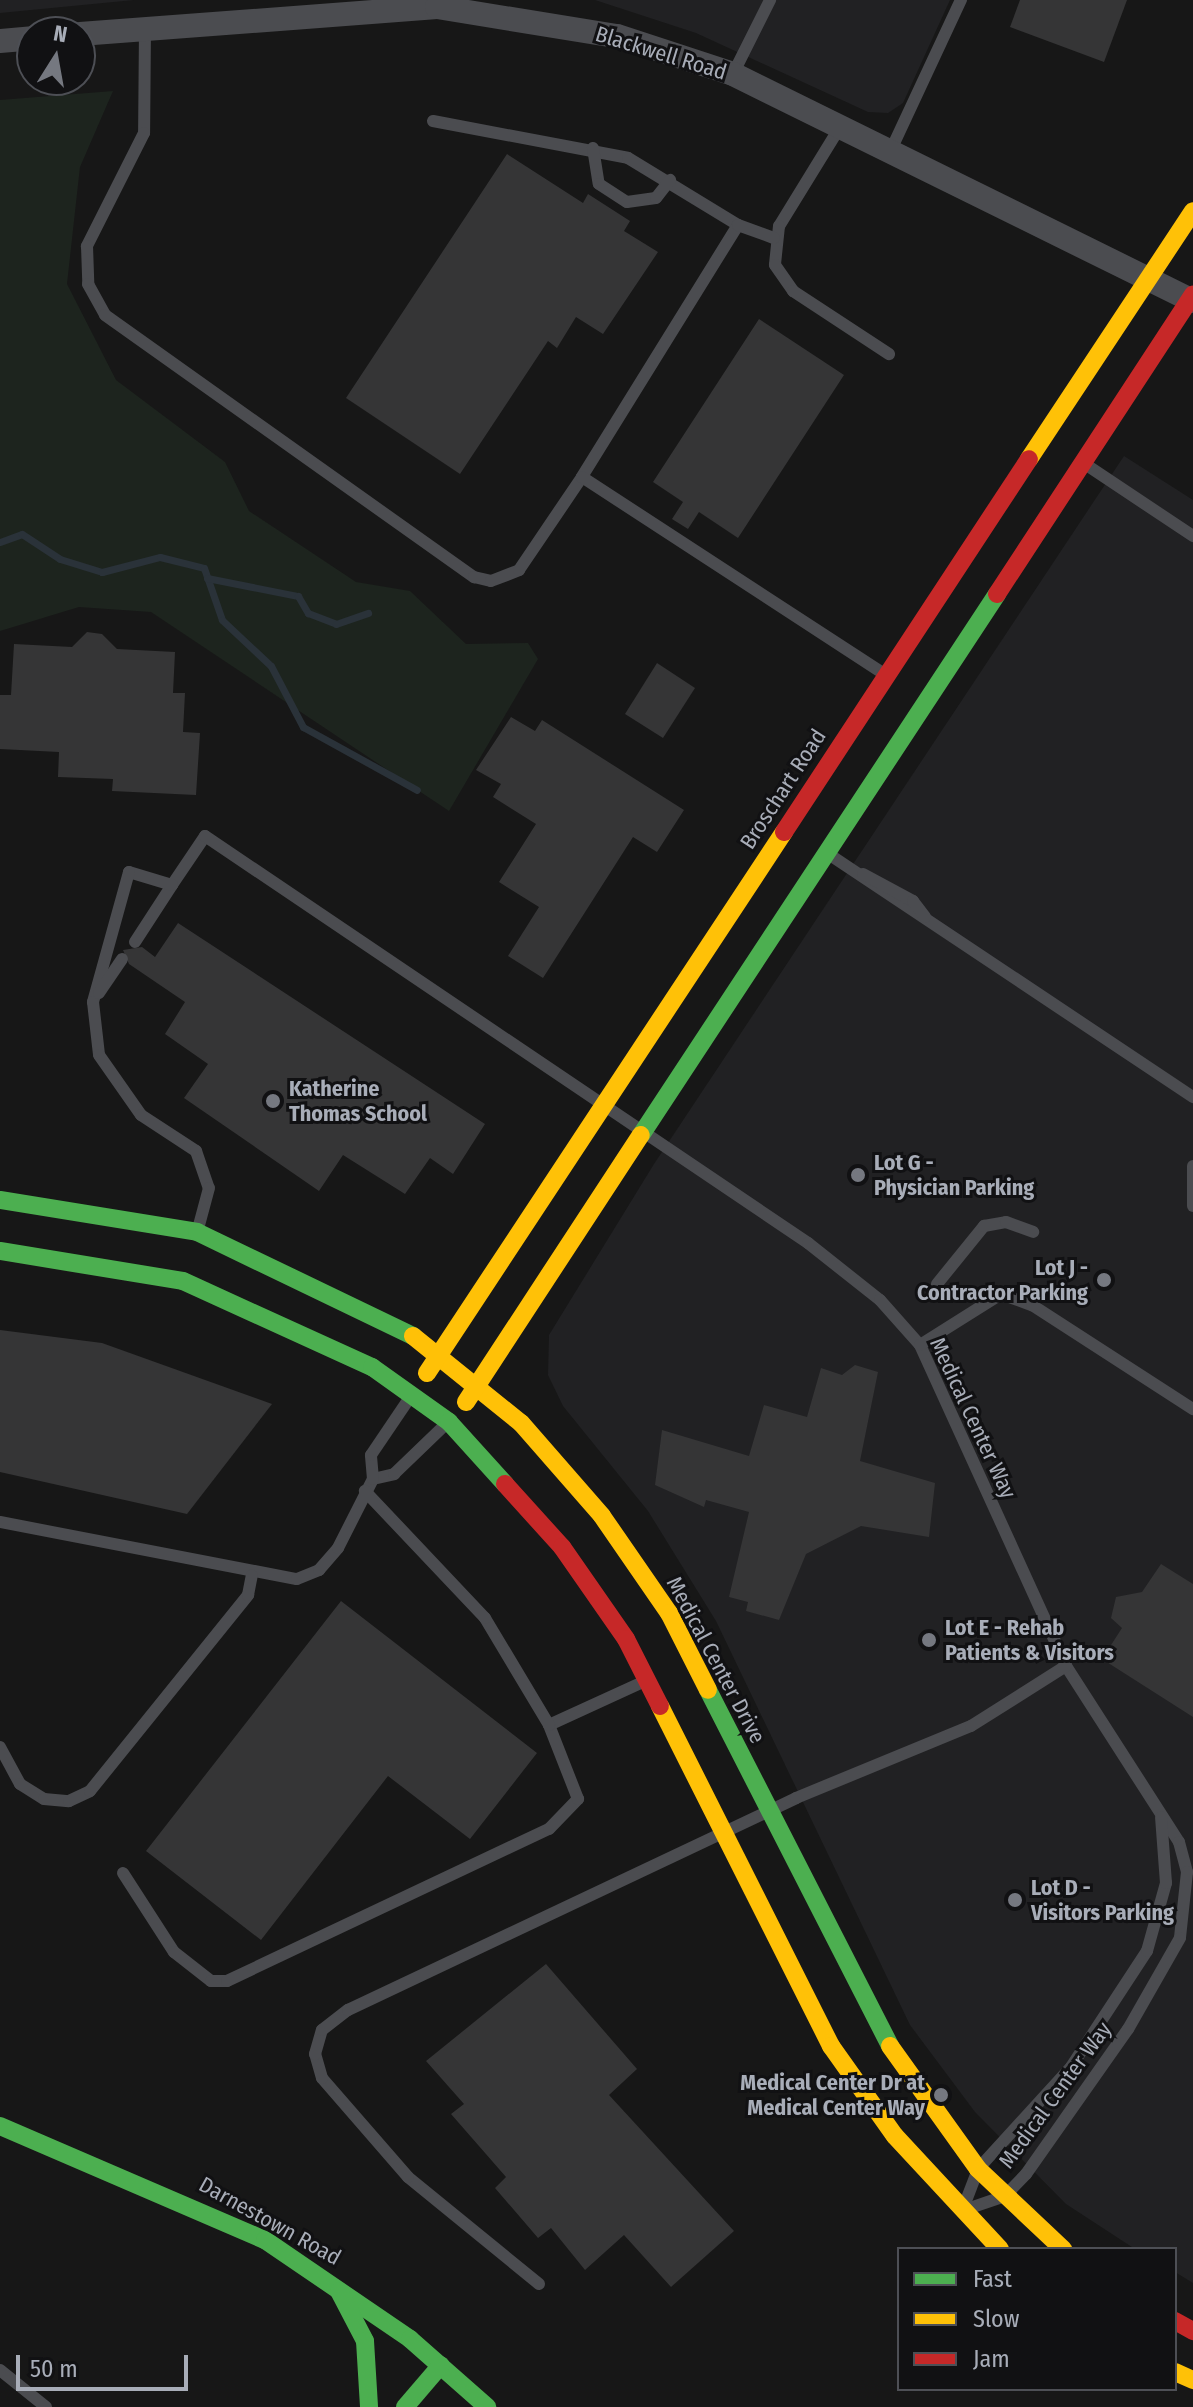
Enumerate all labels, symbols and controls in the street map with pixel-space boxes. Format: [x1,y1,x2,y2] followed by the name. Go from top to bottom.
[16,16,96,96] north arrow
[51,19,69,48] text: N
[592,21,730,85] street label: Blackwell Road
[734,724,832,854] street label: Broschart Road
[289,1075,427,1126] place label: Katherine Thomas School
[264,1092,282,1110] marker: Katherine Thomas School
[874,1149,1034,1200] place label: Lot G - Physician Parking
[849,1166,867,1184] marker: Lot G - Physician Parking
[917,1254,1088,1306] place label: Lot J - Contractor Parking
[1095,1271,1113,1289] marker: Lot J - Contractor Parking
[924,1333,1022,1503] street label: Medical Center Way
[661,1572,771,1748] street label: Medical Center Drive
[945,1614,1114,1666] place label: Lot E - Rehab Patients & Visitors
[920,1631,938,1649] marker: Lot E - Rehab Patients & Visitors
[1031,1874,1174,1926] place label: Lot D - Visitors Parking
[1006,1891,1024,1909] marker: Lot D - Visitors Parking
[993,2017,1117,2173] street label: Medical Center Way
[740,2069,925,2120] place label: Medical Center Dr at Medical Center Way
[932,2086,950,2104] marker: Medical Center Dr at Medical Center Way
[194,2171,346,2271] street label: Darnestown Road
[897,2247,1177,2391] legend
[973,2265,1012,2293] text: Fast
[973,2305,1019,2333] text: Slow
[20,2339,192,2389] scale bar
[973,2345,1010,2373] text: Jam
[30,2355,78,2383] text: 50 m

